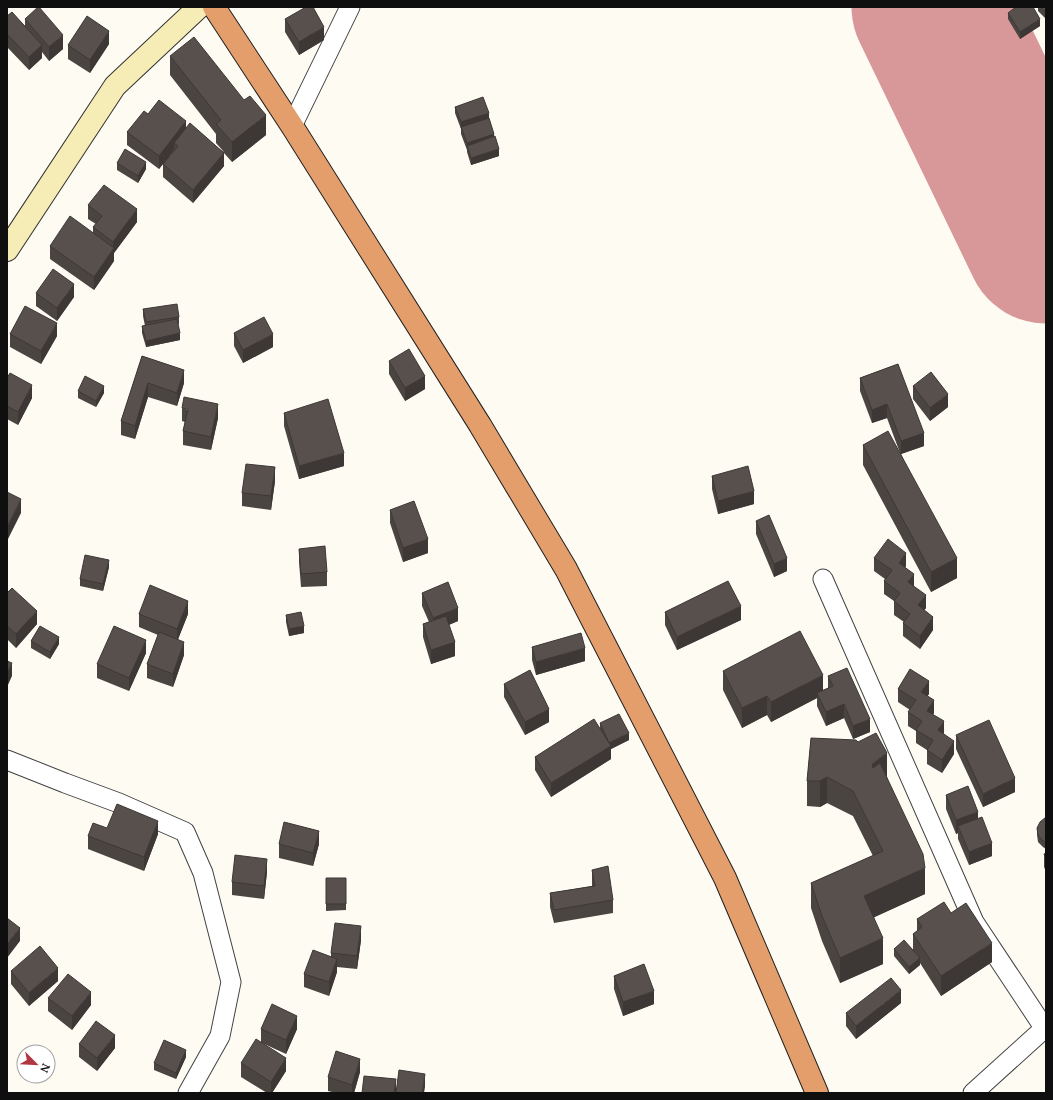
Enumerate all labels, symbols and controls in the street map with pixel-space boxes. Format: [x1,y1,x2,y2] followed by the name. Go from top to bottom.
[16,1044,56,1084] north arrow
[37,1061,54,1076] text: N

